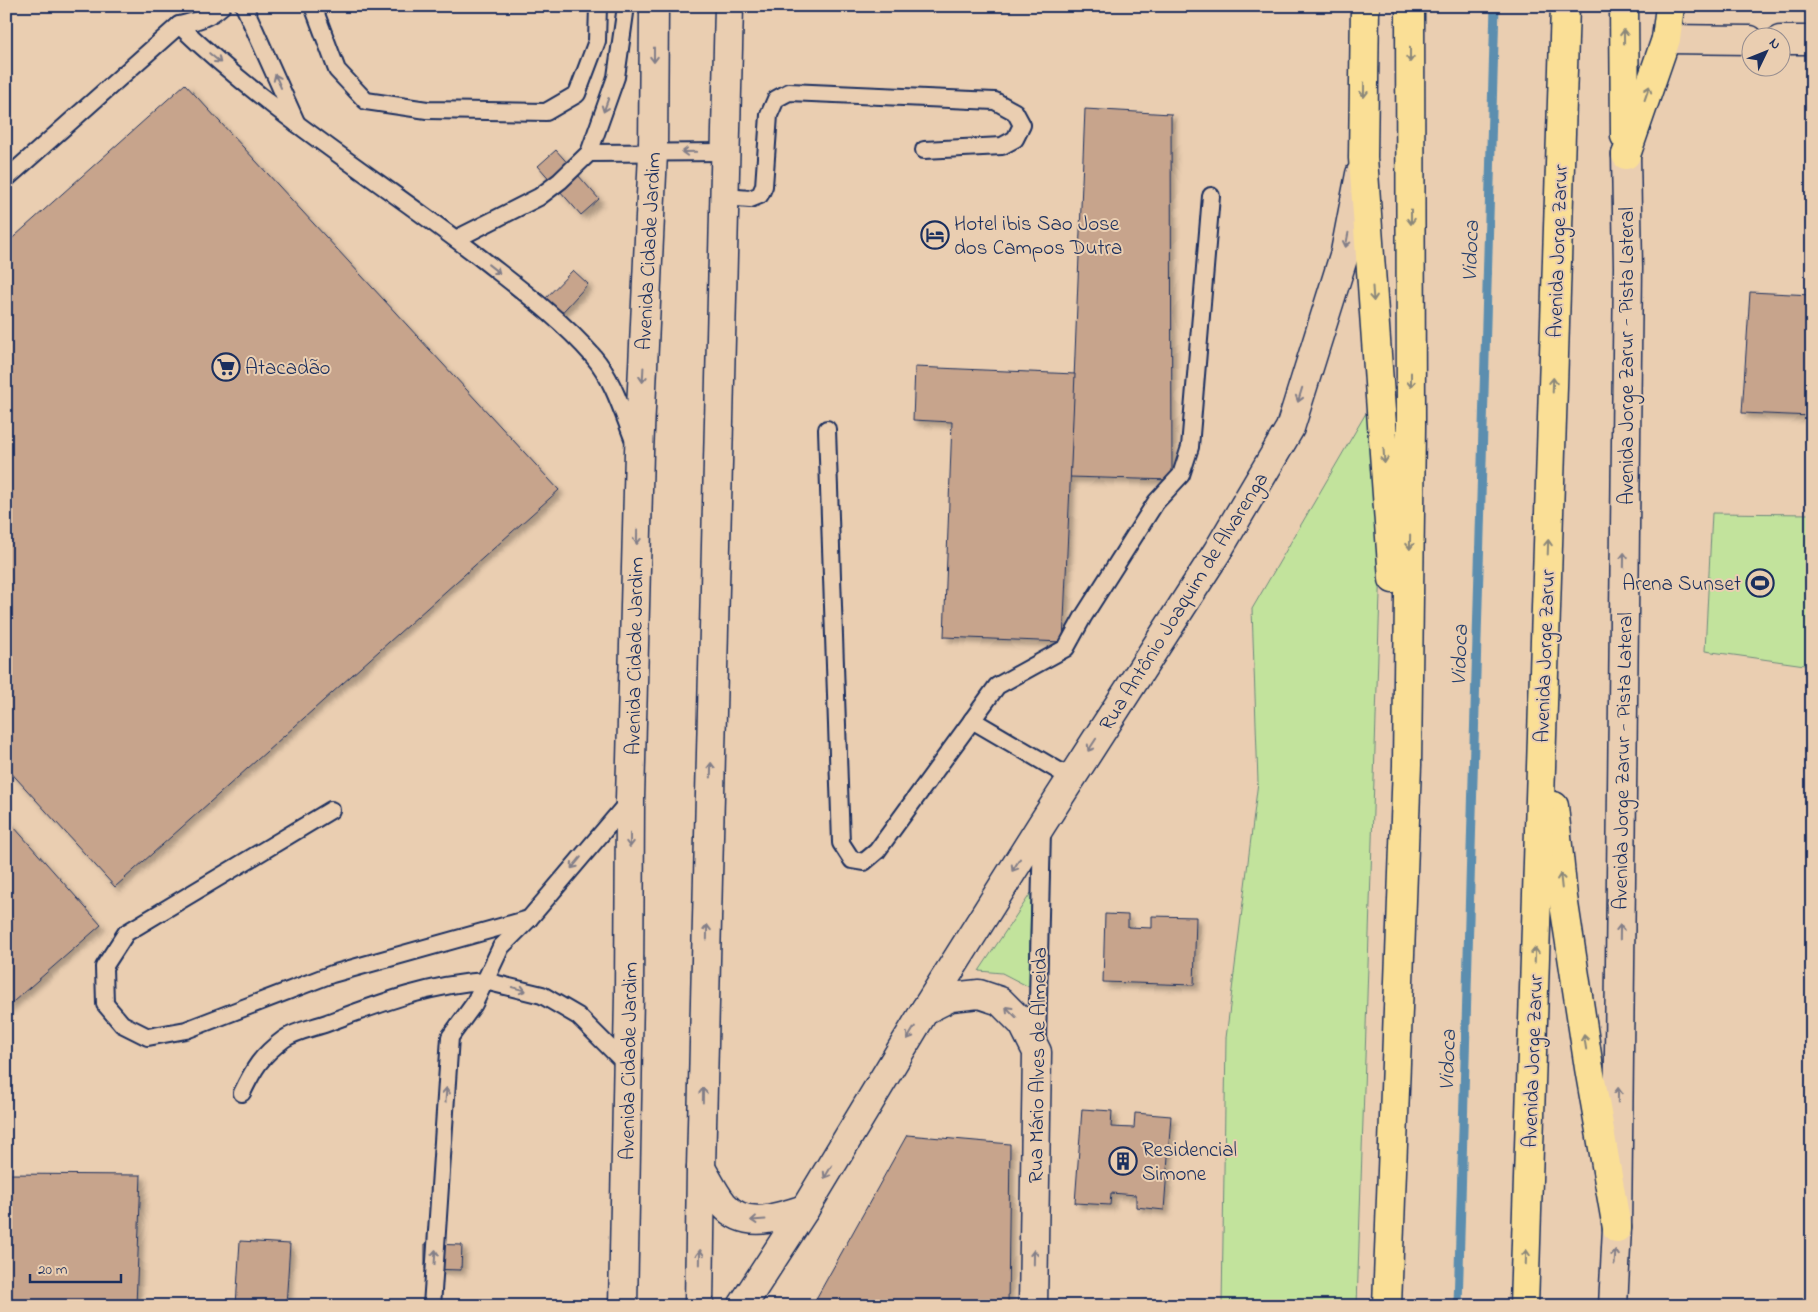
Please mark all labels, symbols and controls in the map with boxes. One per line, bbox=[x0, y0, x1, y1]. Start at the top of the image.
north arrow bbox=[1740, 28, 1790, 78]
one-way arrow bbox=[1619, 29, 1629, 45]
text: N bbox=[1764, 34, 1785, 55]
one-way arrow bbox=[649, 46, 659, 63]
one-way arrow bbox=[1405, 46, 1415, 63]
one-way arrow bbox=[209, 52, 222, 63]
one-way arrow bbox=[272, 74, 282, 89]
one-way arrow bbox=[1359, 82, 1369, 98]
one-way arrow bbox=[1643, 85, 1652, 101]
one-way arrow bbox=[601, 97, 610, 112]
one-way arrow bbox=[682, 148, 698, 157]
street label: Avenida Cidade Jardim bbox=[630, 151, 670, 351]
street label: Avenida Jorge Zarur bbox=[1541, 163, 1579, 338]
street label: Avenida Jorge Zarur - Pista Lateral bbox=[1613, 207, 1645, 505]
one-way arrow bbox=[1406, 209, 1416, 225]
place label: Hotel ibis Sao Jose dos Campos Dutra bbox=[954, 210, 1122, 264]
water label: Vidoca bbox=[1455, 219, 1489, 282]
hotel icon: Hotel ibis Sao Jose dos Campos Dutra bbox=[920, 220, 950, 250]
one-way arrow bbox=[1342, 232, 1351, 248]
one-way arrow bbox=[487, 264, 501, 274]
one-way arrow bbox=[1368, 285, 1377, 301]
supermarket icon: Atacadão bbox=[211, 352, 241, 382]
place label: Atacadão bbox=[245, 354, 330, 384]
one-way arrow bbox=[638, 366, 647, 382]
one-way arrow bbox=[1406, 372, 1416, 388]
one-way arrow bbox=[1548, 377, 1558, 394]
one-way arrow bbox=[1294, 387, 1304, 403]
one-way arrow bbox=[1380, 447, 1389, 463]
street label: Rua Antônio Joaquim de Alvarenga bbox=[1093, 467, 1279, 738]
one-way arrow bbox=[632, 528, 642, 545]
one-way arrow bbox=[1405, 534, 1415, 550]
one-way arrow bbox=[1543, 540, 1552, 556]
one-way arrow bbox=[1619, 552, 1629, 568]
street label: Avenida Cidade Jardim bbox=[619, 557, 653, 756]
street label: Avenida Jorge Zarur bbox=[1528, 568, 1566, 743]
sports icon: Arena Sunset bbox=[1745, 568, 1775, 598]
place label: Arena Sunset bbox=[1622, 570, 1741, 600]
street label: Avenida Jorge Zarur - Pista Lateral bbox=[1606, 612, 1644, 910]
water label: Vidoca bbox=[1444, 623, 1478, 686]
one-way arrow bbox=[1087, 738, 1098, 752]
one-way arrow bbox=[706, 762, 715, 778]
one-way arrow bbox=[625, 831, 635, 847]
one-way arrow bbox=[571, 856, 582, 869]
one-way arrow bbox=[1010, 858, 1020, 872]
one-way arrow bbox=[1557, 873, 1566, 889]
one-way arrow bbox=[702, 924, 711, 940]
one-way arrow bbox=[1615, 924, 1625, 940]
street label: Rua Mário Alves de Almeida bbox=[1022, 947, 1056, 1183]
one-way arrow bbox=[1530, 947, 1540, 963]
street label: Avenida Cidade Jardim bbox=[613, 962, 647, 1161]
street label: Avenida Jorge Zarur bbox=[1516, 973, 1554, 1148]
one-way arrow bbox=[510, 985, 526, 994]
one-way arrow bbox=[1005, 1005, 1017, 1018]
one-way arrow bbox=[906, 1025, 916, 1039]
water label: Vidoca bbox=[1432, 1028, 1466, 1091]
one-way arrow bbox=[1579, 1034, 1589, 1050]
one-way arrow bbox=[442, 1087, 451, 1103]
one-way arrow bbox=[698, 1087, 707, 1103]
one-way arrow bbox=[1613, 1087, 1623, 1103]
place label: Residencial Simone bbox=[1142, 1136, 1237, 1190]
building icon: Residencial Simone bbox=[1108, 1146, 1138, 1176]
one-way arrow bbox=[822, 1165, 832, 1179]
one-way arrow bbox=[751, 1215, 767, 1224]
one-way arrow bbox=[430, 1249, 440, 1265]
one-way arrow bbox=[695, 1249, 704, 1265]
one-way arrow bbox=[1029, 1249, 1039, 1266]
one-way arrow bbox=[1521, 1249, 1530, 1265]
one-way arrow bbox=[1611, 1249, 1620, 1265]
scale bar bbox=[30, 1252, 121, 1284]
text: 20 m bbox=[38, 1259, 68, 1281]

